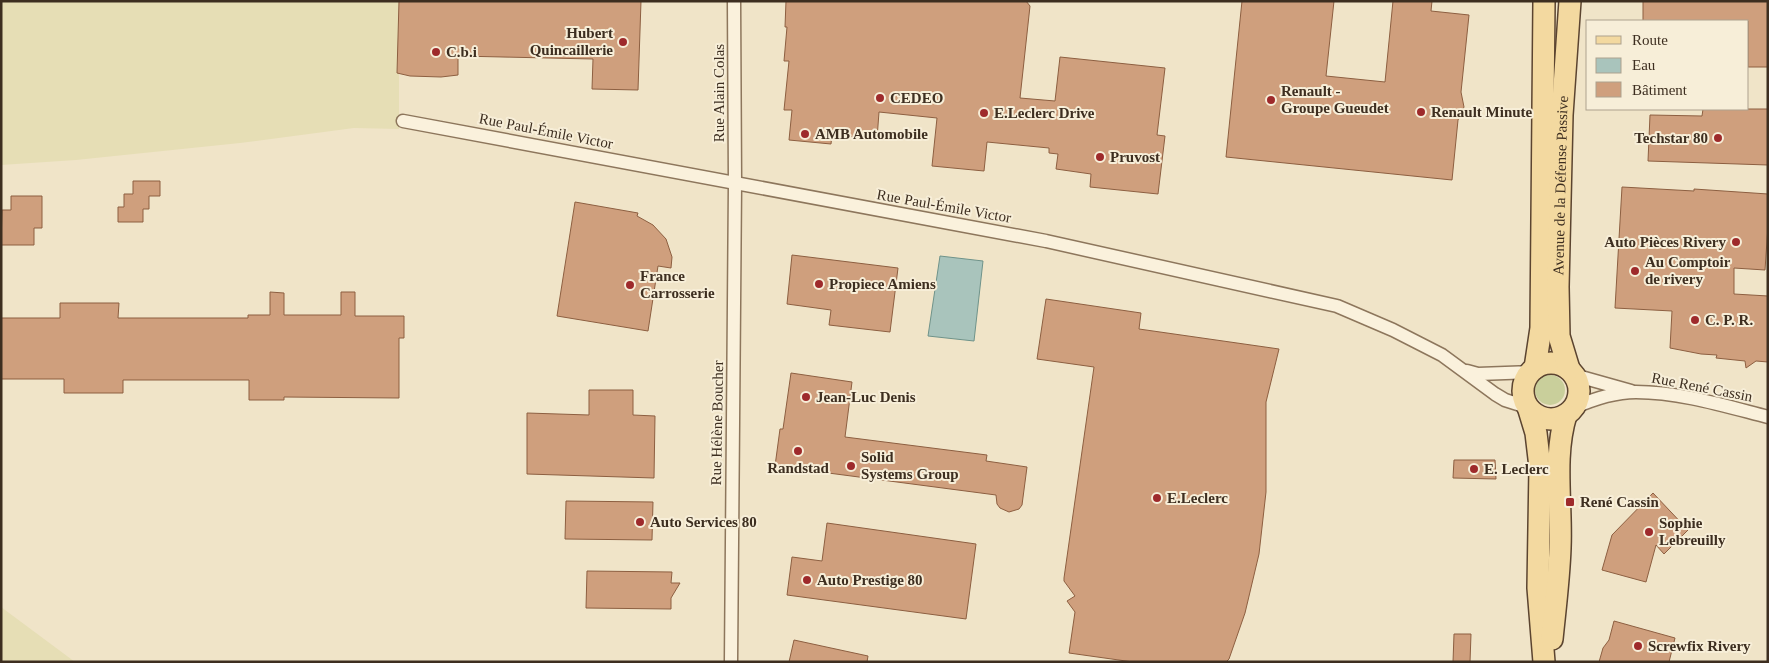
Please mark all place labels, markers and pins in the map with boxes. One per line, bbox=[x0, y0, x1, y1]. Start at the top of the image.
place label: Hubert Quincaillerie bbox=[530, 25, 613, 58]
marker: Hubert Quincaillerie bbox=[617, 36, 629, 48]
place label: C.b.i bbox=[446, 44, 477, 60]
marker: C.b.i bbox=[430, 46, 442, 58]
place label: Renault - Groupe Gueudet bbox=[1281, 83, 1389, 116]
place label: CEDEO bbox=[890, 90, 943, 106]
marker: CEDEO bbox=[874, 92, 886, 104]
marker: Renault - Groupe Gueudet bbox=[1265, 94, 1277, 106]
place label: Renault Minute bbox=[1431, 104, 1533, 120]
place label: E.Leclerc Drive bbox=[994, 105, 1095, 121]
marker: Renault Minute bbox=[1415, 106, 1427, 118]
marker: E.Leclerc Drive bbox=[978, 107, 990, 119]
place label: AMB Automobile bbox=[815, 126, 928, 142]
marker: AMB Automobile bbox=[799, 128, 811, 140]
place label: Techstar 80 bbox=[1634, 130, 1708, 146]
marker: Techstar 80 bbox=[1712, 132, 1724, 144]
place label: Pruvost bbox=[1110, 149, 1160, 165]
marker: Pruvost bbox=[1094, 151, 1106, 163]
place label: Auto Pièces Rivery bbox=[1604, 234, 1726, 250]
marker: Auto Pièces Rivery bbox=[1730, 236, 1742, 248]
place label: Au Comptoir de rivery bbox=[1645, 254, 1731, 287]
marker: Au Comptoir de rivery bbox=[1629, 265, 1641, 277]
place label: France Carrosserie bbox=[640, 268, 715, 301]
place label: Propiece Amiens bbox=[829, 276, 936, 292]
marker: Propiece Amiens bbox=[813, 278, 825, 290]
marker: France Carrosserie bbox=[624, 279, 636, 291]
place label: C. P. R. bbox=[1705, 312, 1753, 328]
marker: C. P. R. bbox=[1689, 314, 1701, 326]
place label: Jean-Luc Denis bbox=[816, 389, 916, 405]
marker: Jean-Luc Denis bbox=[800, 391, 812, 403]
marker: Randstad bbox=[792, 445, 804, 457]
place label: Solid Systems Group bbox=[861, 449, 959, 482]
place label: Randstad bbox=[767, 460, 829, 476]
marker: Solid Systems Group bbox=[845, 460, 857, 472]
place label: E. Leclerc bbox=[1484, 461, 1549, 477]
marker: E. Leclerc bbox=[1468, 463, 1480, 475]
place label: E.Leclerc bbox=[1167, 490, 1228, 506]
marker: E.Leclerc bbox=[1151, 492, 1163, 504]
place label: René Cassin bbox=[1580, 494, 1659, 510]
marker: René Cassin bbox=[1564, 496, 1576, 508]
place label: Auto Services 80 bbox=[650, 514, 757, 530]
place label: Sophie Lebreuilly bbox=[1659, 515, 1726, 548]
marker: Auto Services 80 bbox=[634, 516, 646, 528]
marker: Sophie Lebreuilly bbox=[1643, 526, 1655, 538]
place label: Auto Prestige 80 bbox=[817, 572, 923, 588]
marker: Auto Prestige 80 bbox=[801, 574, 813, 586]
place label: Screwfix Rivery bbox=[1648, 638, 1751, 654]
marker: Screwfix Rivery bbox=[1632, 640, 1644, 652]

